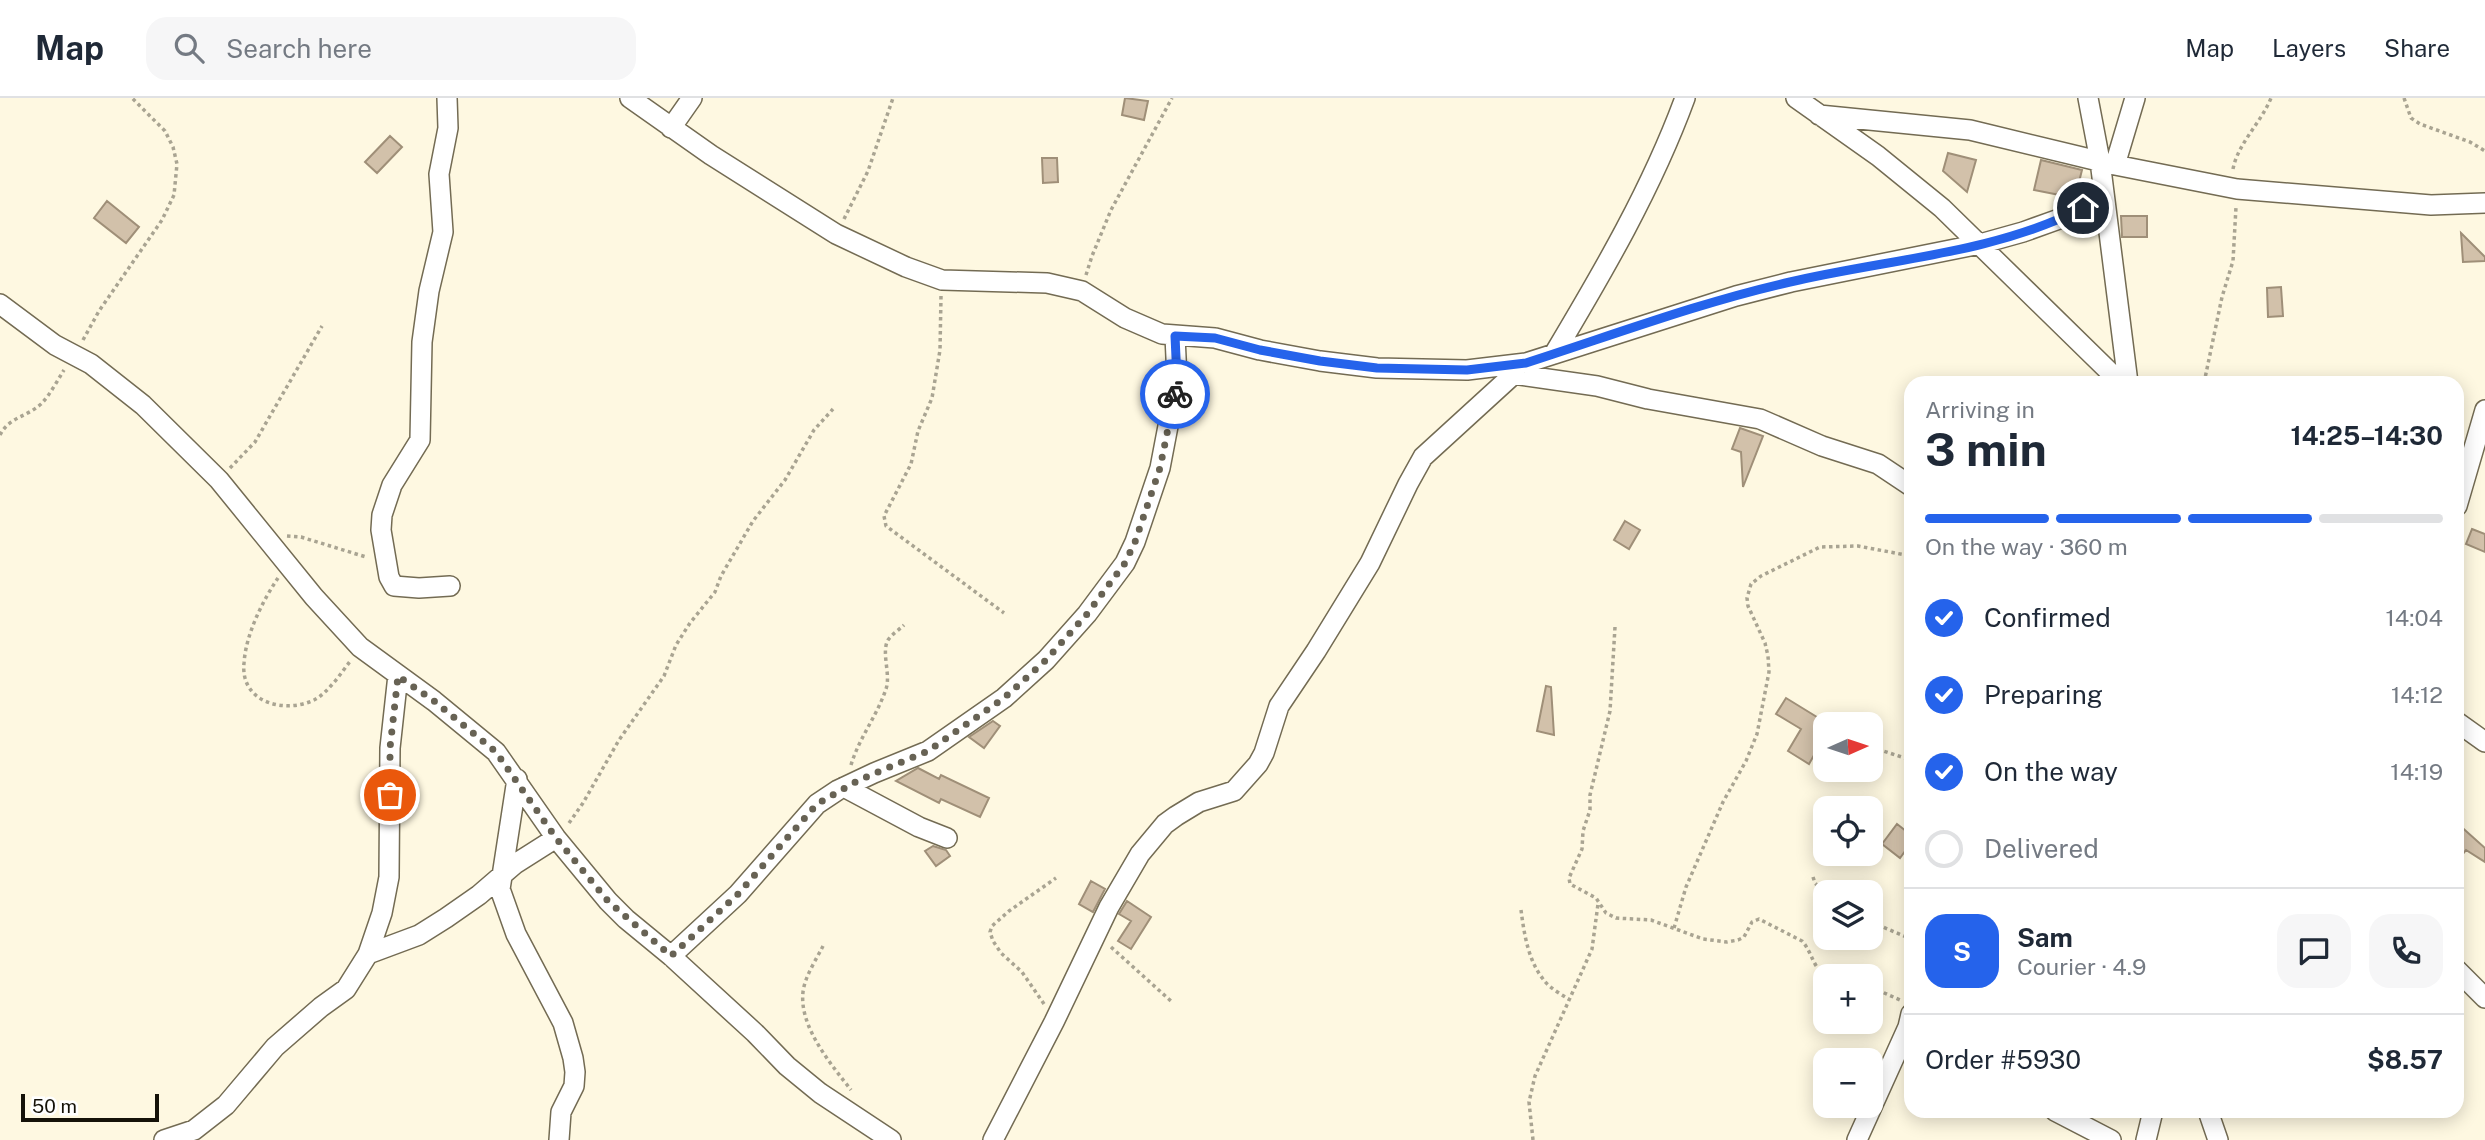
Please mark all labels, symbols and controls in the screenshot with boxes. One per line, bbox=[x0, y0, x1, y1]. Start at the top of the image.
search box bbox=[146, 17, 636, 80]
text: Map bbox=[35, 29, 104, 67]
icon: search bbox=[170, 29, 208, 67]
text: Search here bbox=[226, 33, 372, 64]
text: Map bbox=[2185, 34, 2234, 62]
text: Layers bbox=[2272, 34, 2346, 62]
text: Share bbox=[2384, 34, 2450, 62]
pin bbox=[2053, 178, 2113, 238]
icon: home bbox=[2064, 189, 2102, 227]
courier bbox=[1140, 359, 1210, 429]
icon: bike bbox=[1156, 375, 1194, 413]
text: Arriving in bbox=[1925, 396, 2035, 423]
text: 14:25–14:30 bbox=[2290, 420, 2443, 451]
text: 3 min bbox=[1925, 422, 2047, 476]
text: On the way · 360 m bbox=[1925, 533, 2128, 560]
icon: check bbox=[1925, 599, 1963, 637]
text: Confirmed bbox=[1984, 602, 2111, 633]
text: 14:04 bbox=[2386, 604, 2443, 631]
icon: check bbox=[1925, 676, 1963, 714]
text: Preparing bbox=[1984, 679, 2103, 710]
text: 14:12 bbox=[2391, 681, 2443, 708]
north arrow bbox=[1813, 712, 1883, 782]
map controls bbox=[1813, 712, 1883, 1118]
icon: check bbox=[1925, 753, 1963, 791]
text: On the way bbox=[1984, 756, 2118, 787]
text: 14:19 bbox=[2390, 758, 2443, 785]
pin bbox=[360, 765, 420, 825]
icon: bag bbox=[371, 776, 409, 814]
button: locate bbox=[1813, 796, 1883, 866]
text: Delivered bbox=[1984, 833, 2099, 864]
button: layers bbox=[1813, 880, 1883, 950]
button: chat bbox=[2277, 914, 2351, 988]
button: phone bbox=[2369, 914, 2443, 988]
text: Sam bbox=[2017, 922, 2073, 953]
text: S bbox=[1953, 936, 1971, 967]
text: Courier · 4.9 bbox=[2017, 953, 2146, 980]
button: + bbox=[1813, 964, 1883, 1034]
text: Order #5930 bbox=[1925, 1044, 2081, 1075]
text: $8.57 bbox=[2367, 1044, 2443, 1075]
button: − bbox=[1813, 1048, 1883, 1118]
scale bar bbox=[21, 1091, 159, 1123]
text: 50 m bbox=[32, 1095, 77, 1117]

